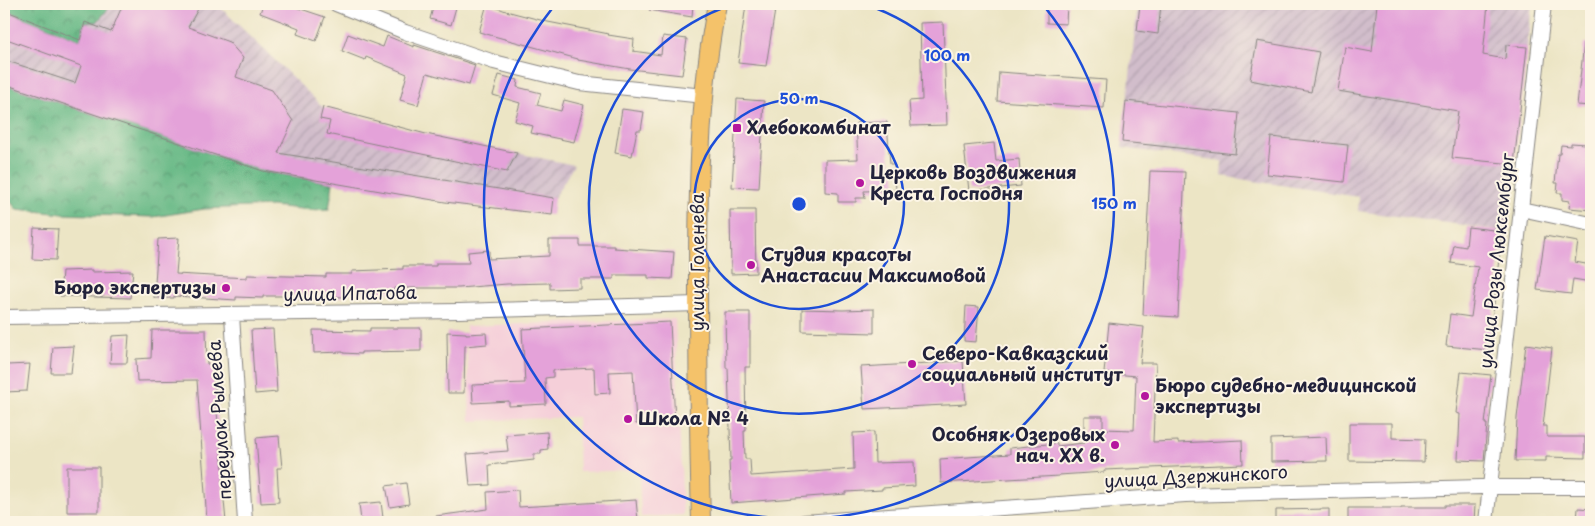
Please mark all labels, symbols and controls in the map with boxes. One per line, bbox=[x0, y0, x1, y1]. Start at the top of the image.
text: 100 m bbox=[924, 43, 970, 66]
text: 50 m bbox=[780, 86, 818, 109]
place label: Хлебокомбинат bbox=[747, 113, 891, 140]
marker: Хлебокомбинат bbox=[731, 122, 743, 134]
street label: улица Розы Люксембург bbox=[1471, 151, 1520, 370]
place label: Церковь Воздвижения Креста Господня bbox=[870, 158, 1077, 206]
marker: Церковь Воздвижения Креста Господня bbox=[854, 177, 866, 189]
text: 150 m bbox=[1091, 191, 1137, 214]
street label: улица Голенева bbox=[683, 192, 710, 331]
centre of rings bbox=[790, 195, 808, 213]
place label: Студия красоты Анастасии Максимовой bbox=[761, 240, 986, 288]
marker: Студия красоты Анастасии Максимовой bbox=[745, 259, 757, 271]
place label: Бюро экспертизы bbox=[54, 273, 216, 300]
street label: улица Ипатова bbox=[283, 278, 418, 307]
marker: Бюро экспертизы bbox=[220, 282, 232, 294]
street label: переулок Рылеева bbox=[199, 338, 238, 501]
place label: Северо-Кавказский социальный институт bbox=[922, 339, 1124, 387]
marker: Северо-Кавказский социальный институт bbox=[906, 358, 918, 370]
place label: Бюро судебно-медицинской экспертизы bbox=[1155, 371, 1417, 419]
marker: Бюро судебно-медицинской экспертизы bbox=[1139, 390, 1151, 402]
place label: Школа № 4 bbox=[638, 404, 749, 431]
marker: Школа № 4 bbox=[622, 413, 634, 425]
place label: Особняк Озеровых нач. ХХ в. bbox=[932, 420, 1105, 468]
marker: Особняк Озеровых нач. ХХ в. bbox=[1109, 439, 1121, 451]
street label: улица Дзержинского bbox=[1103, 457, 1289, 494]

